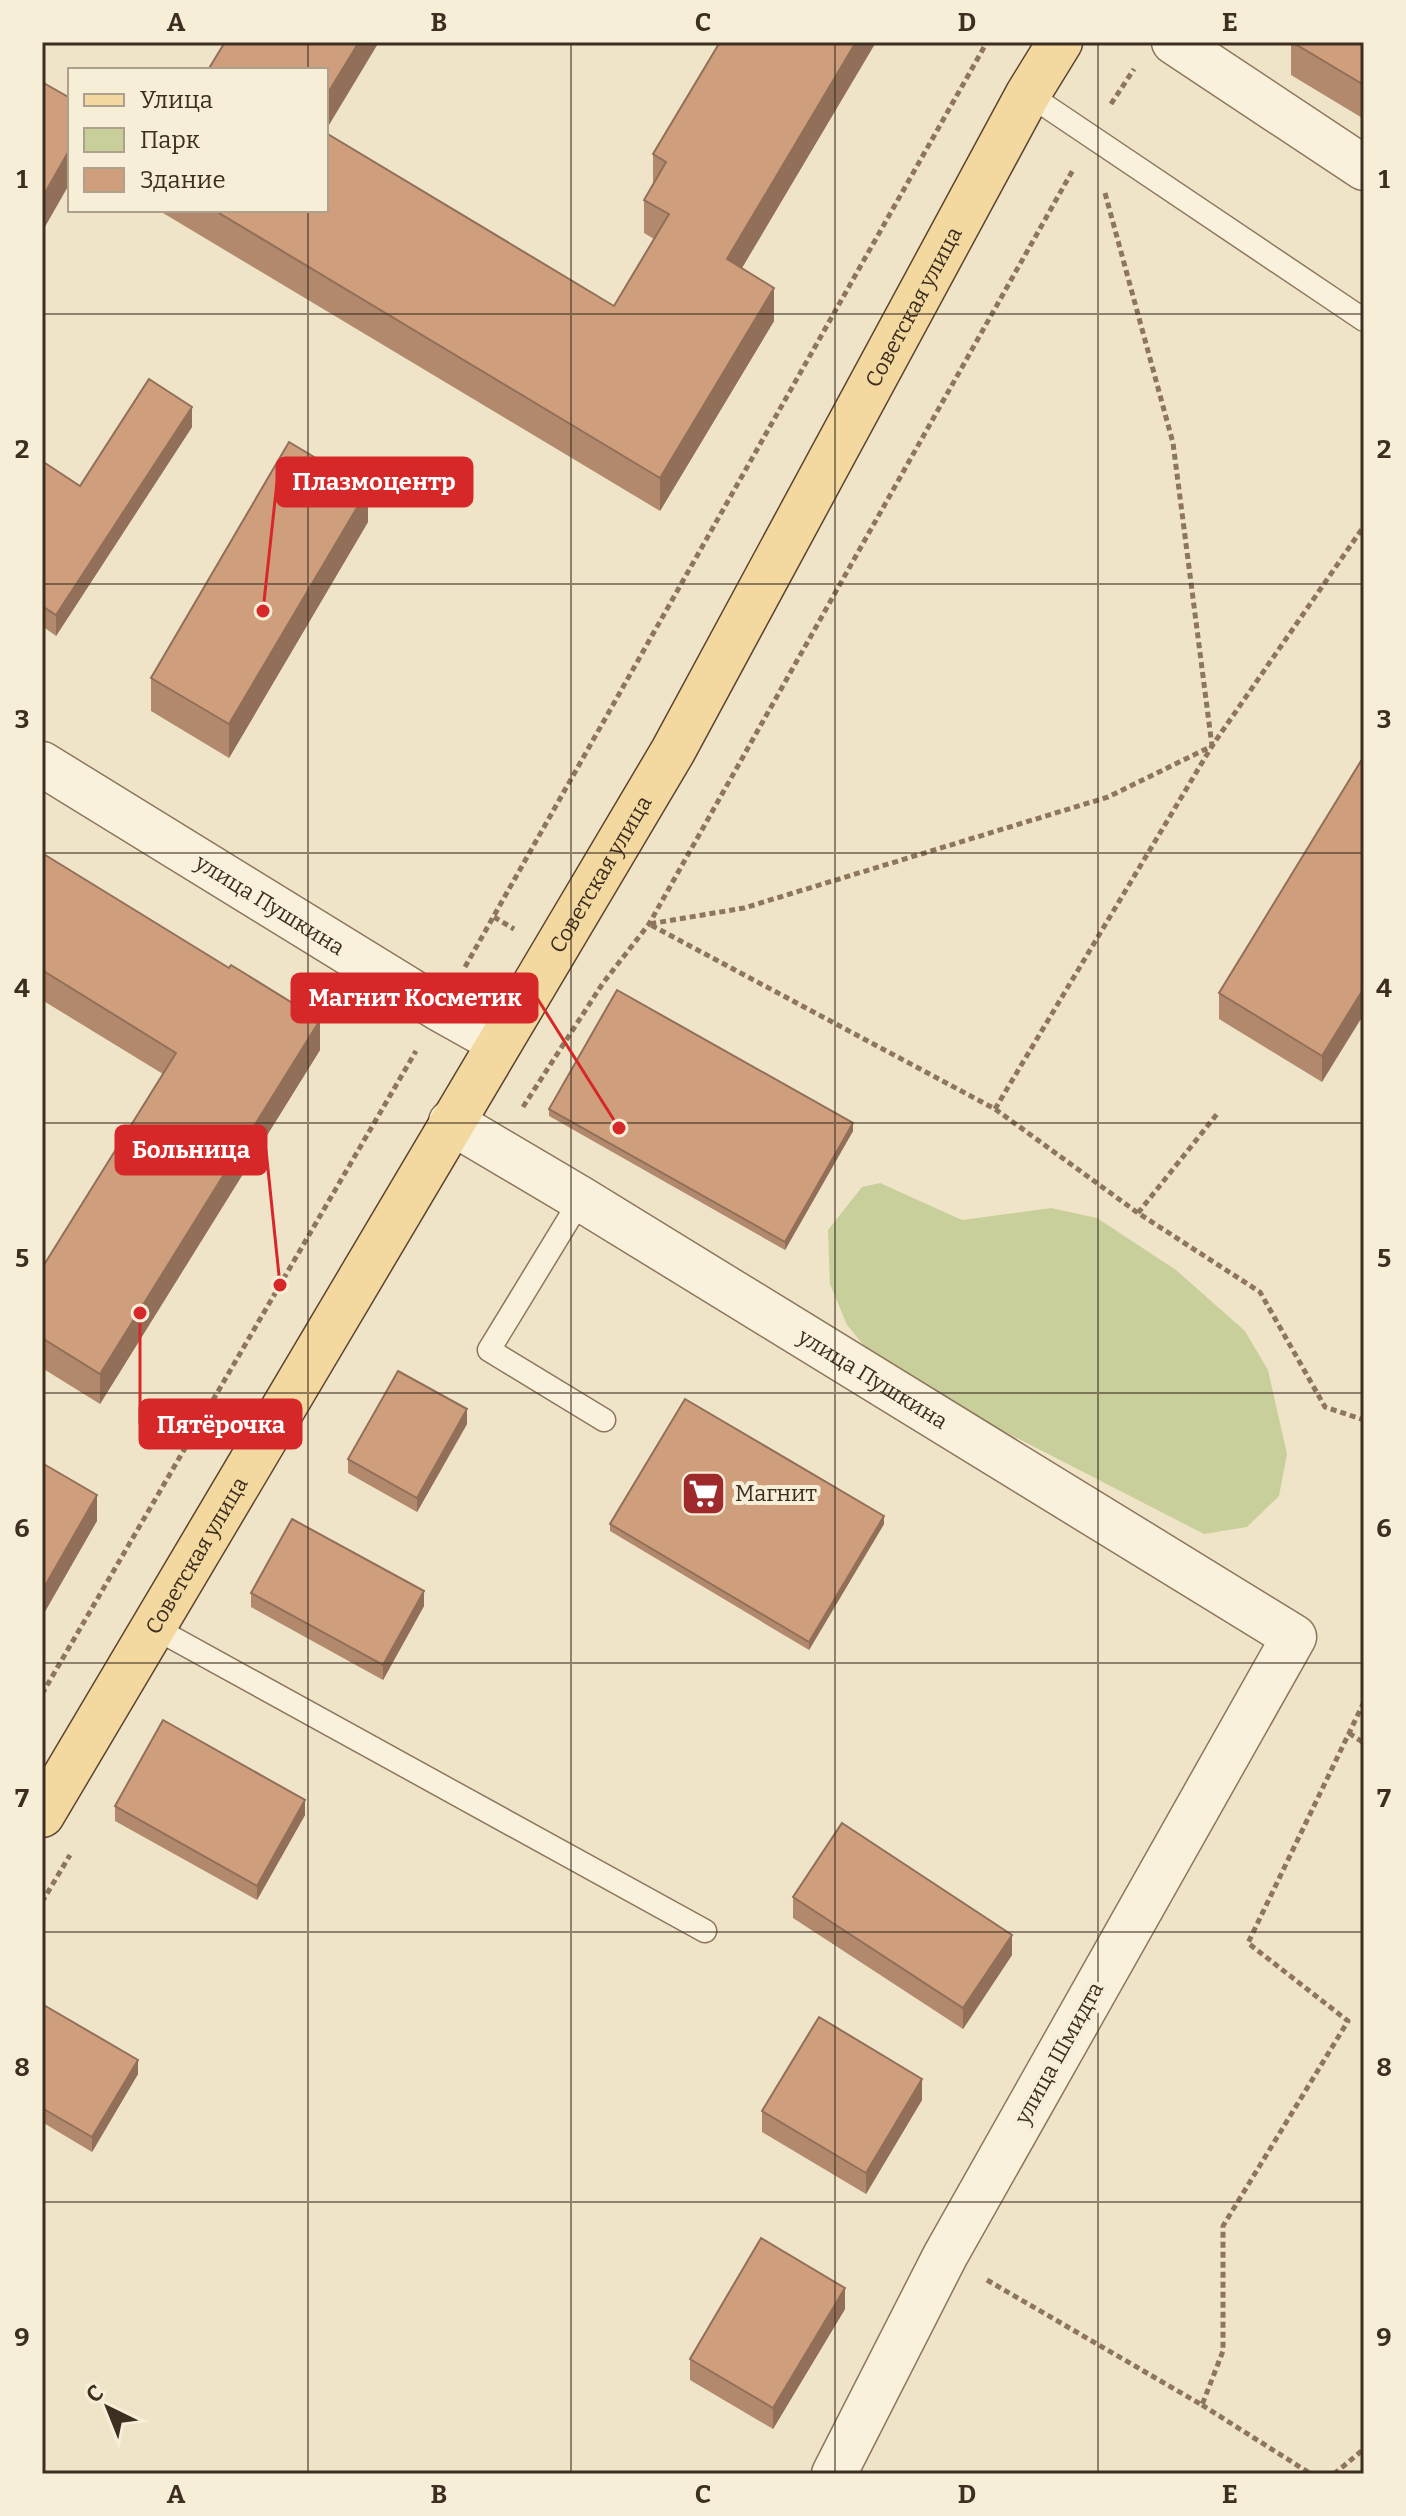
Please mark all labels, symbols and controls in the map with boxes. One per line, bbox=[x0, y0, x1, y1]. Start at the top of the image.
text: A bbox=[167, 7, 186, 38]
text: B bbox=[431, 7, 447, 38]
text: C bbox=[695, 7, 711, 38]
text: D bbox=[958, 7, 976, 38]
text: E bbox=[1222, 7, 1238, 38]
legend bbox=[68, 68, 328, 212]
text: Улица bbox=[140, 86, 213, 114]
text: Парк bbox=[140, 126, 200, 154]
text: 1 bbox=[16, 164, 28, 195]
text: 1 bbox=[1378, 164, 1390, 195]
text: Здание bbox=[140, 166, 226, 194]
street label: Советская улица bbox=[859, 222, 967, 392]
text: 2 bbox=[15, 434, 29, 465]
text: 2 bbox=[1377, 434, 1391, 465]
callout: Плазмоцентр bbox=[277, 458, 472, 506]
text: Плазмоцентр bbox=[292, 468, 456, 496]
text: 3 bbox=[15, 704, 29, 735]
text: 3 bbox=[1377, 704, 1391, 735]
street label: Советская улица bbox=[543, 790, 657, 958]
street label: улица Пушкина bbox=[190, 848, 350, 961]
text: 4 bbox=[14, 973, 30, 1004]
text: 4 bbox=[1376, 973, 1392, 1004]
callout: Магнит Косметик bbox=[292, 974, 537, 1022]
text: Магнит Косметик bbox=[308, 984, 522, 1012]
callout: Больница bbox=[116, 1126, 266, 1174]
text: Больница bbox=[132, 1136, 251, 1164]
text: 5 bbox=[15, 1243, 29, 1274]
text: 5 bbox=[1377, 1243, 1391, 1274]
street label: улица Пушкина bbox=[793, 1322, 953, 1435]
callout: Пятёрочка bbox=[140, 1400, 301, 1448]
text: Пятёрочка bbox=[157, 1411, 286, 1439]
supermarket icon: Магнит bbox=[680, 1469, 728, 1517]
street label: Советская улица bbox=[139, 1472, 253, 1639]
place label: Магнит bbox=[735, 1480, 817, 1507]
text: 6 bbox=[14, 1513, 30, 1544]
text: 6 bbox=[1376, 1513, 1392, 1544]
text: 7 bbox=[15, 1783, 29, 1814]
text: 7 bbox=[1377, 1783, 1391, 1814]
street label: улица Шмидта bbox=[1008, 1977, 1109, 2130]
text: 8 bbox=[14, 2052, 30, 2083]
text: 8 bbox=[1376, 2052, 1392, 2083]
text: 9 bbox=[14, 2322, 30, 2353]
text: 9 bbox=[1376, 2322, 1392, 2353]
north arrow bbox=[68, 2368, 148, 2448]
text: С bbox=[80, 2379, 109, 2408]
text: A bbox=[167, 2479, 186, 2510]
text: B bbox=[431, 2479, 447, 2510]
text: C bbox=[695, 2479, 711, 2510]
text: D bbox=[958, 2479, 976, 2510]
text: E bbox=[1222, 2479, 1238, 2510]

